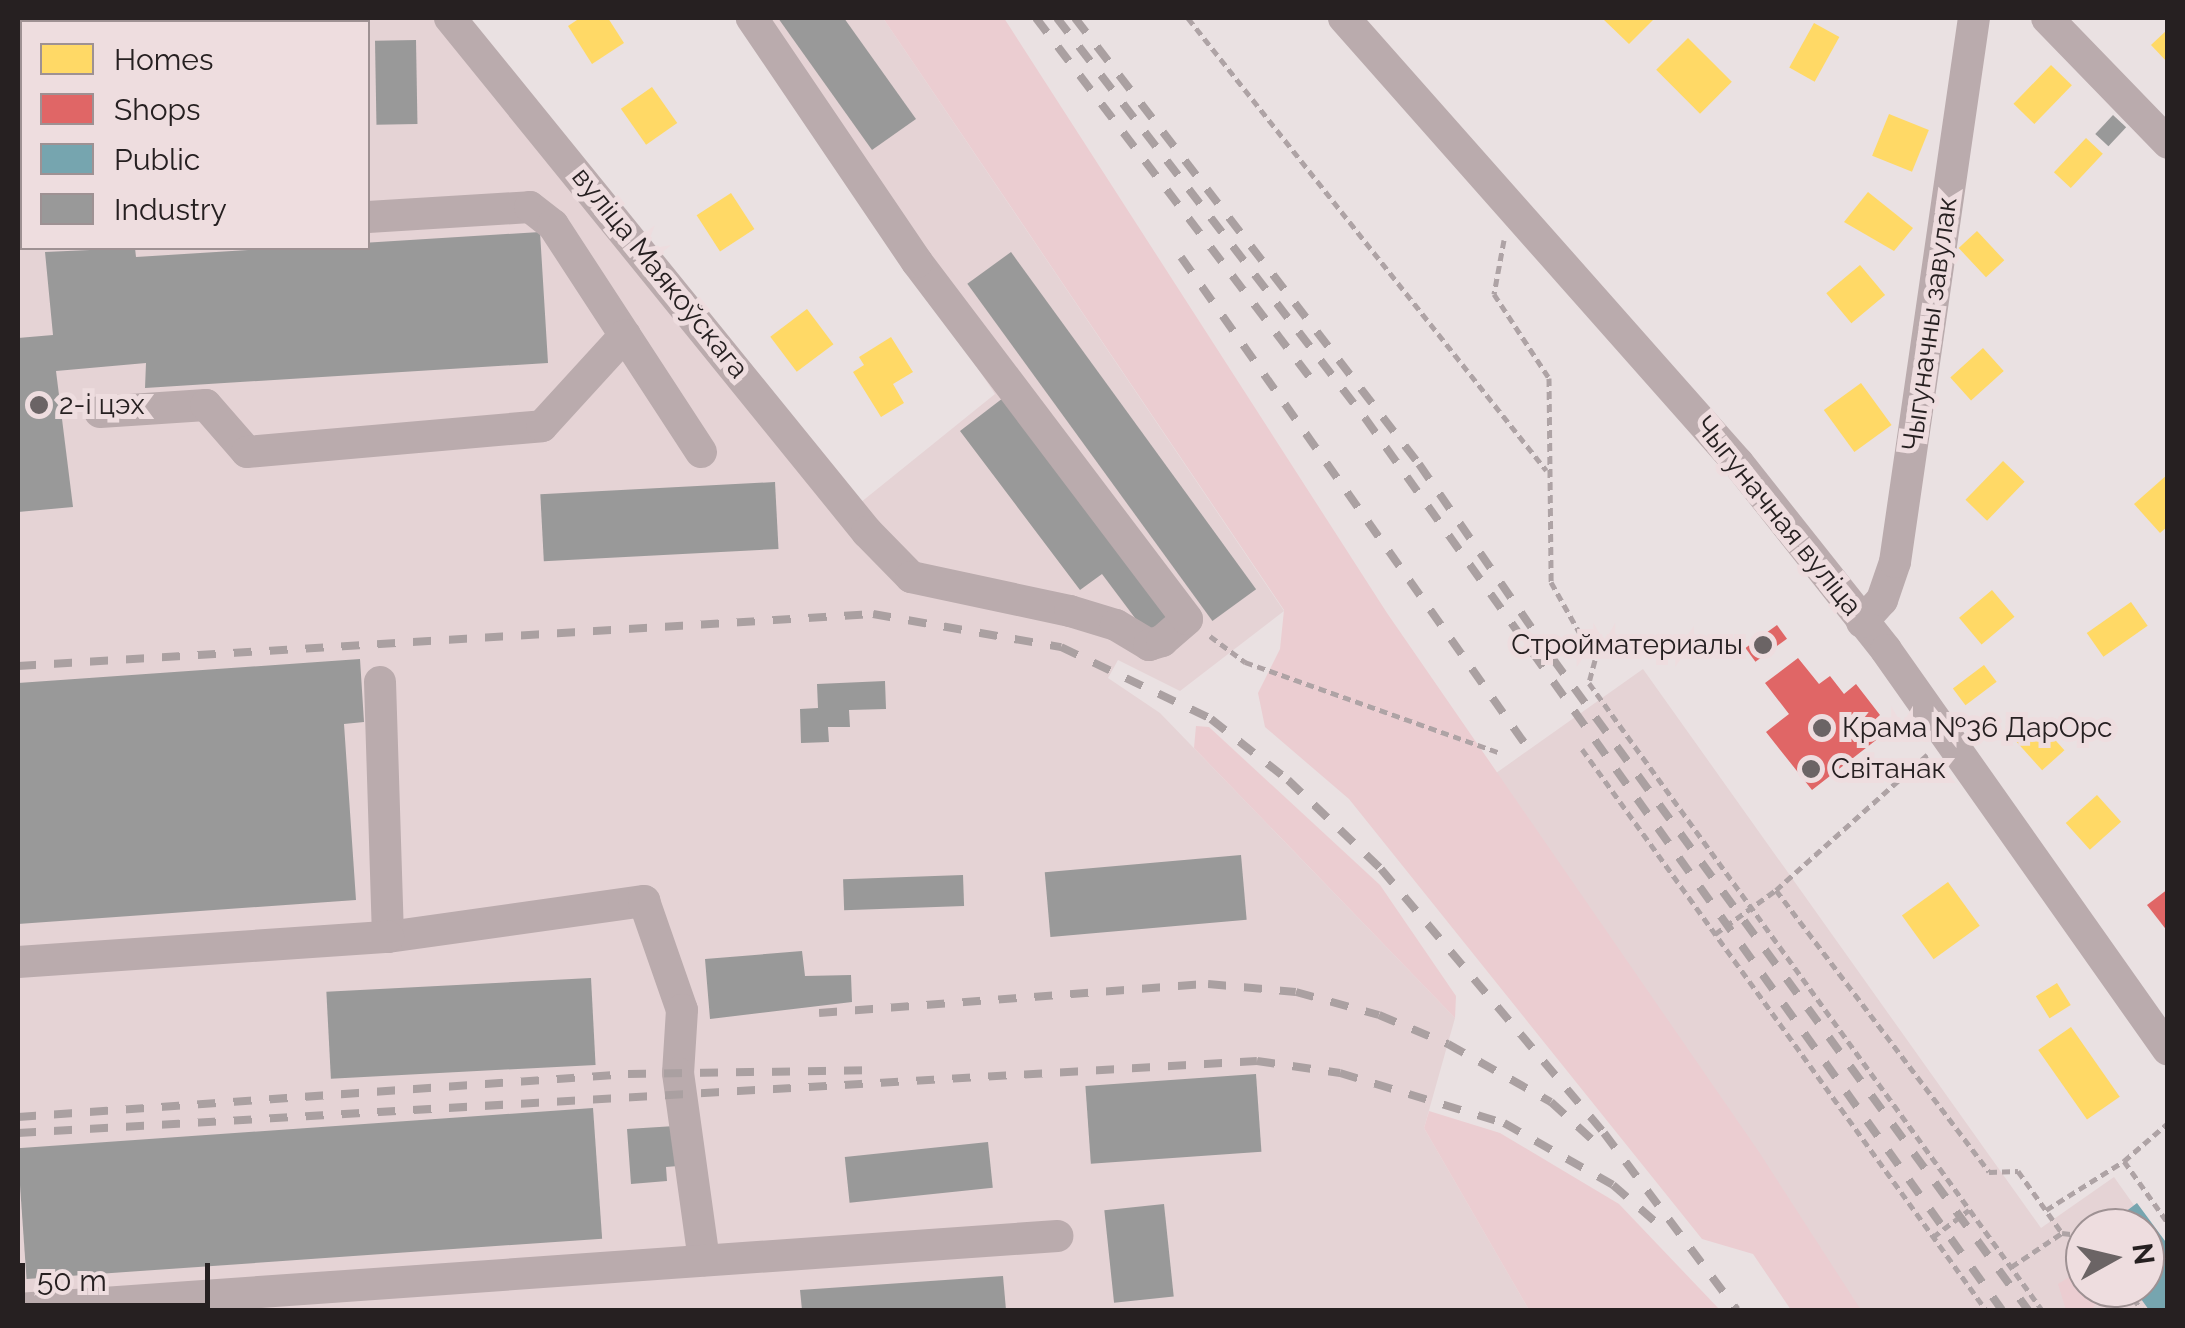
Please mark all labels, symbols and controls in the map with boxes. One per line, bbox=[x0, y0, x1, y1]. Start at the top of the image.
legend bbox=[20, 20, 370, 250]
text: Homes bbox=[114, 42, 213, 77]
text: Shops bbox=[114, 92, 201, 127]
text: Public bbox=[114, 142, 200, 177]
street label: вуліца Маякоўскага bbox=[565, 161, 755, 385]
text: Industry bbox=[114, 192, 227, 227]
street label: Чыгуначны завулак bbox=[1896, 195, 1964, 453]
place label: 2-і цэх bbox=[59, 388, 145, 422]
marker: 2-і цэх bbox=[28, 394, 50, 416]
street label: Чыгуначная вуліца bbox=[1687, 410, 1869, 622]
place label: Стройматериалы bbox=[1511, 628, 1743, 662]
marker: Стройматериалы bbox=[1752, 634, 1774, 656]
place label: Крама №36 ДарОрс bbox=[1842, 711, 2112, 745]
marker: Крама №36 ДарОрс bbox=[1811, 717, 1833, 739]
place label: Світанак bbox=[1831, 752, 1946, 786]
marker: Світанак bbox=[1800, 758, 1822, 780]
north arrow bbox=[2065, 1208, 2165, 1308]
text: N bbox=[2125, 1241, 2161, 1267]
scale bar bbox=[25, 1243, 215, 1305]
text: 50 m bbox=[37, 1263, 107, 1298]

